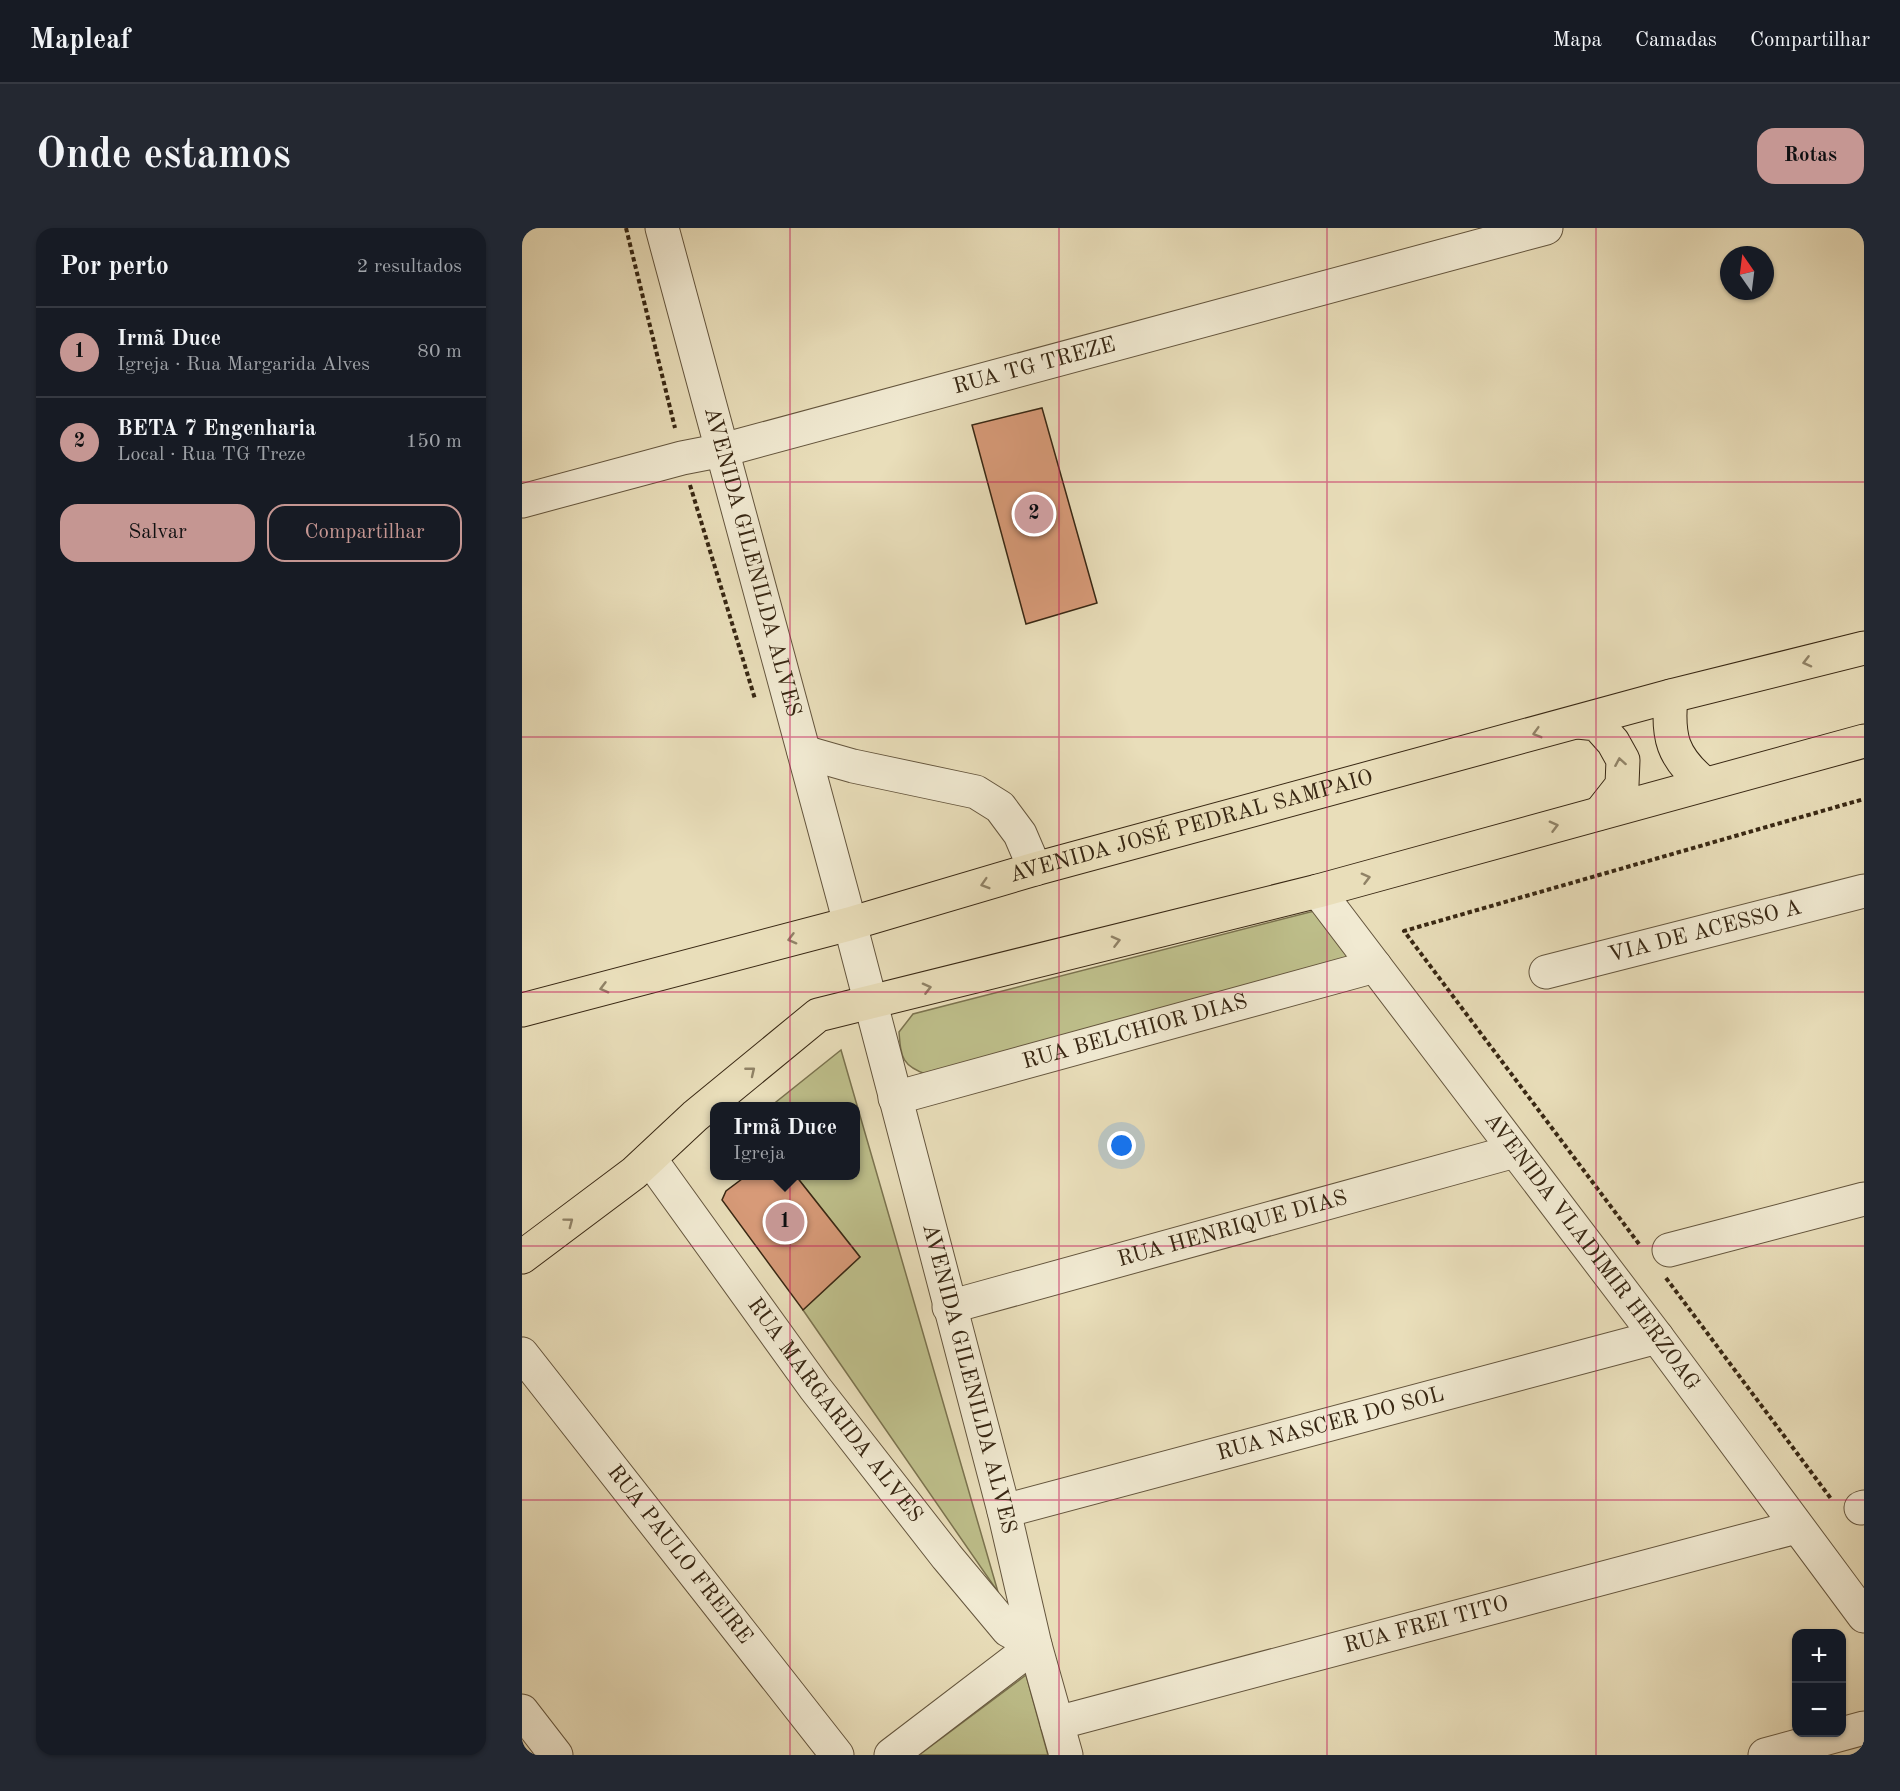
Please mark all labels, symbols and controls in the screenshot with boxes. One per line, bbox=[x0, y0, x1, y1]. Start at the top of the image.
text: Mapleaf bbox=[30, 27, 130, 55]
text: Mapa bbox=[1553, 30, 1602, 51]
text: Camadas bbox=[1635, 30, 1717, 51]
text: Compartilhar bbox=[1750, 30, 1870, 51]
button: Rotas bbox=[1757, 128, 1864, 184]
text: Onde estamos bbox=[36, 135, 291, 177]
north arrow bbox=[1720, 246, 1774, 300]
text: Por perto bbox=[60, 254, 169, 280]
text: 2 resultados bbox=[357, 257, 462, 277]
text: Irmã Duce bbox=[117, 328, 221, 350]
street label: RUA TG TREZE bbox=[951, 334, 1118, 398]
text: 1 bbox=[74, 342, 85, 362]
text: 80 m bbox=[417, 342, 462, 362]
text: Igreja · Rua Margarida Alves bbox=[117, 355, 370, 375]
street label: AVENIDA GILENILDA ALVES bbox=[700, 405, 805, 719]
text: BETA 7 Engenharia bbox=[117, 418, 316, 440]
text: 2 bbox=[74, 432, 85, 452]
text: 150 m bbox=[406, 432, 462, 452]
text: Local · Rua TG Treze bbox=[117, 445, 306, 465]
pin: 2 bbox=[1014, 492, 1054, 536]
button: Salvar bbox=[60, 504, 255, 562]
button: Compartilhar bbox=[267, 504, 462, 562]
one-way arrow bbox=[1802, 655, 1812, 668]
one-way arrow bbox=[1532, 726, 1543, 738]
one-way arrow bbox=[1615, 757, 1627, 767]
street label: AVENIDA JOSÉ PEDRAL SAMPAIO bbox=[1007, 767, 1375, 887]
one-way arrow bbox=[1548, 821, 1559, 833]
one-way arrow bbox=[1361, 872, 1371, 885]
one-way arrow bbox=[980, 877, 991, 889]
street label: VIA DE ACESSO A bbox=[1606, 896, 1804, 967]
one-way arrow bbox=[788, 931, 798, 944]
one-way arrow bbox=[1111, 935, 1121, 948]
one-way arrow bbox=[599, 981, 609, 994]
one-way arrow bbox=[921, 982, 931, 995]
street label: RUA BELCHIOR DIAS bbox=[1020, 991, 1250, 1073]
one-way arrow bbox=[744, 1067, 755, 1078]
popup bbox=[710, 1102, 860, 1180]
street label: AVENIDA VLADIMIR HERZOAG bbox=[1480, 1109, 1704, 1395]
text: Irmã Duce bbox=[733, 1117, 837, 1139]
your location bbox=[1107, 1131, 1136, 1160]
text: Igreja bbox=[733, 1144, 785, 1164]
street label: RUA HENRIQUE DIAS bbox=[1115, 1187, 1350, 1271]
pin: 1 bbox=[766, 1200, 804, 1244]
one-way arrow bbox=[562, 1218, 573, 1229]
street label: AVENIDA GILENILDA ALVES bbox=[918, 1221, 1020, 1536]
street label: RUA MARGARIDA ALVES bbox=[743, 1294, 927, 1527]
street label: RUA NASCER DO SOL bbox=[1215, 1383, 1447, 1465]
street label: RUA PAULO FREIRE bbox=[603, 1461, 756, 1648]
street label: RUA FREI TITO bbox=[1342, 1593, 1511, 1657]
map controls bbox=[1792, 1629, 1846, 1737]
button: + bbox=[1792, 1629, 1846, 1683]
button: − bbox=[1792, 1683, 1846, 1737]

